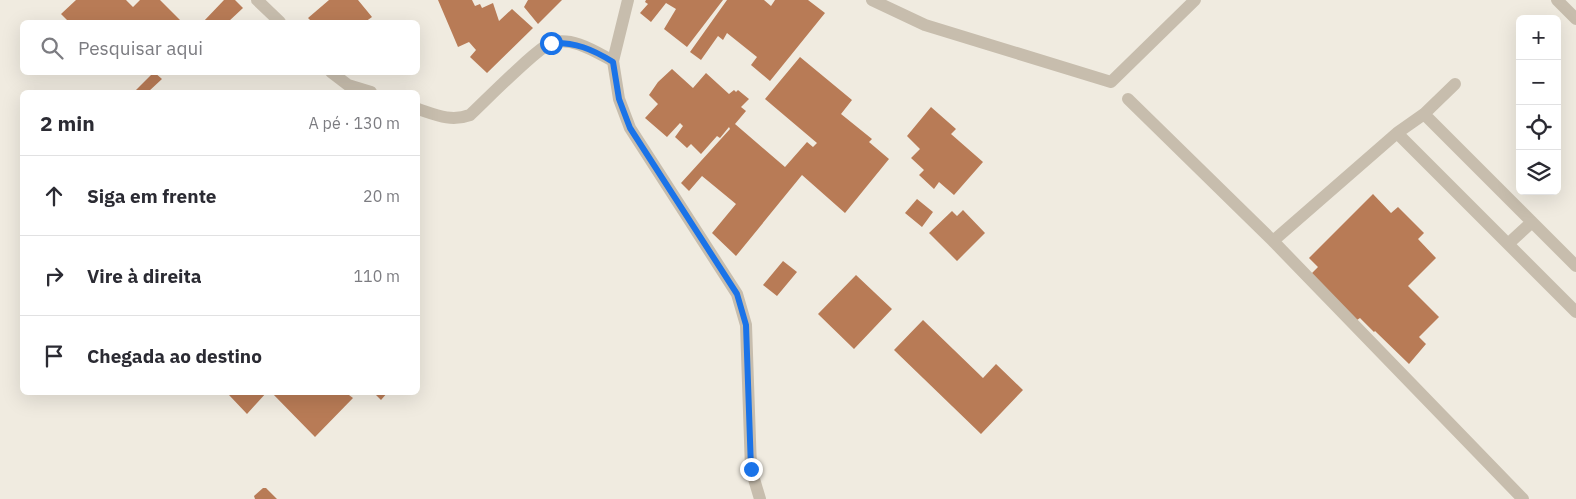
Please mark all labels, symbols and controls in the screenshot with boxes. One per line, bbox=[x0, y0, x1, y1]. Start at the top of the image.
map controls bbox=[1516, 15, 1561, 195]
button: + bbox=[1516, 15, 1561, 60]
search box bbox=[20, 20, 420, 75]
route start bbox=[540, 32, 563, 55]
icon: search bbox=[38, 34, 66, 62]
text: Pesquisar aqui bbox=[78, 36, 203, 60]
button: − bbox=[1516, 60, 1561, 105]
button: locate bbox=[1516, 105, 1561, 150]
text: 2 min bbox=[40, 109, 95, 137]
text: A pé · 130 m bbox=[309, 113, 400, 133]
button: layers bbox=[1516, 150, 1561, 195]
icon: ahead bbox=[40, 182, 68, 210]
text: Siga em frente bbox=[87, 184, 217, 208]
text: 20 m bbox=[363, 186, 400, 206]
icon: right bbox=[40, 262, 68, 290]
text: Vire à direita bbox=[87, 264, 202, 288]
text: 110 m bbox=[353, 266, 400, 286]
icon: arrive bbox=[40, 342, 68, 370]
text: Chegada ao destino bbox=[87, 344, 262, 368]
route end bbox=[740, 458, 763, 481]

